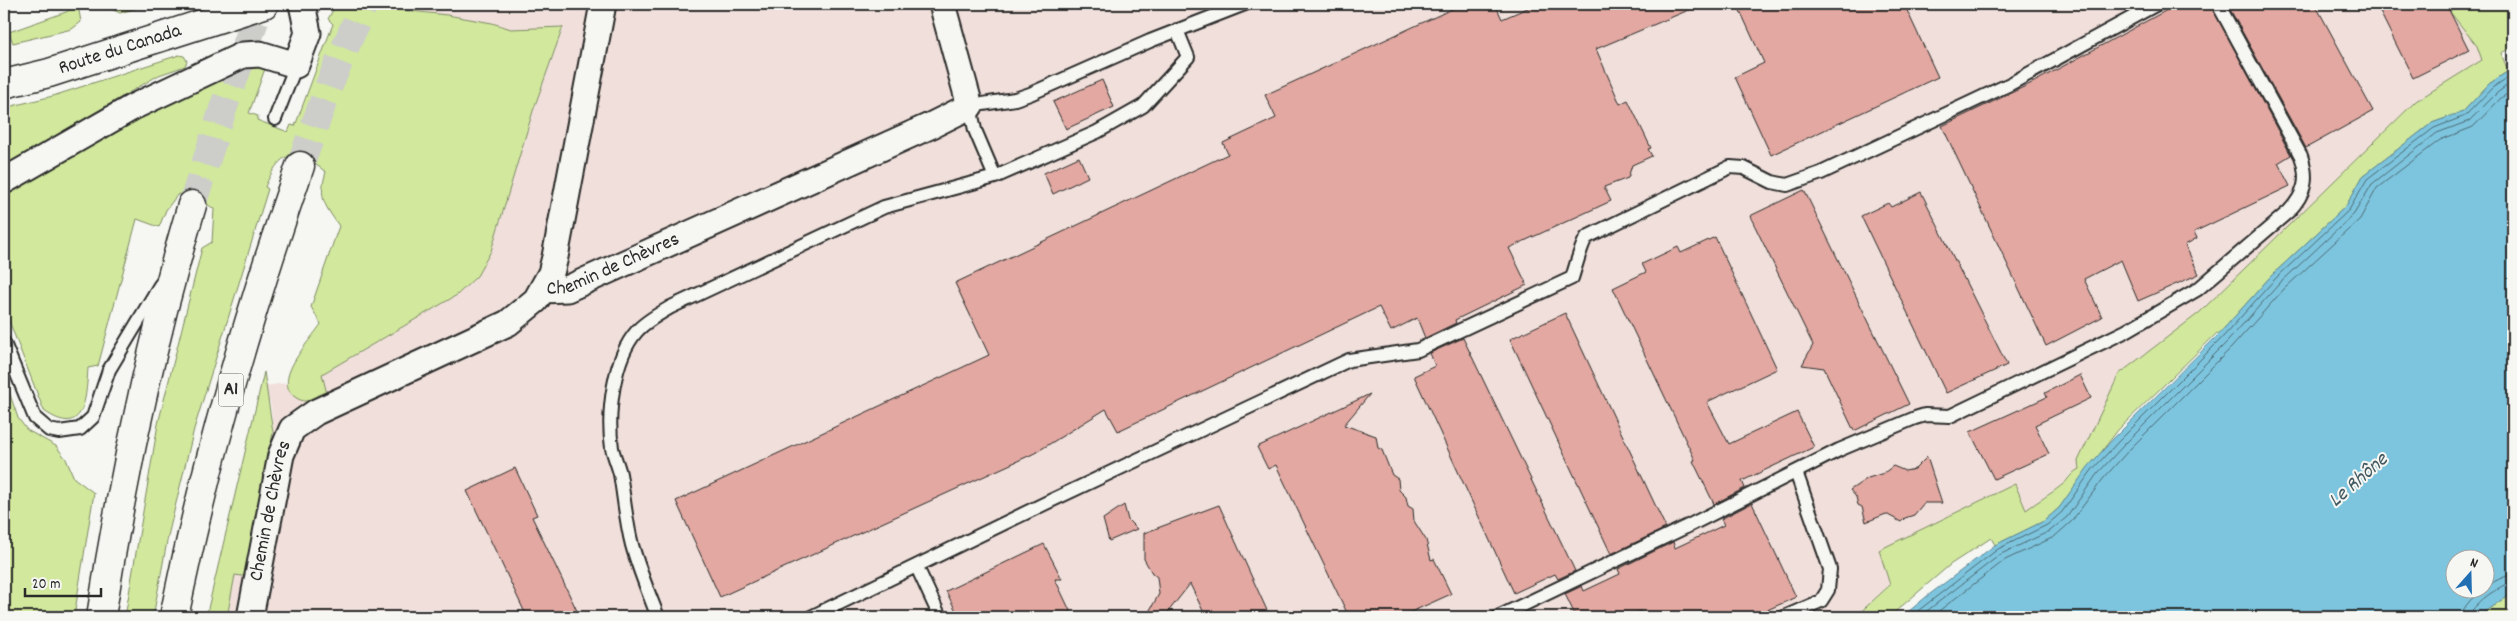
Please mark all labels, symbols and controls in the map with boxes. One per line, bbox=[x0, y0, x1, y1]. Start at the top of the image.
street label: Route du Canada bbox=[55, 17, 186, 83]
street label: Chemin de Chèvres bbox=[546, 226, 684, 304]
road number: A1 bbox=[218, 374, 244, 406]
street label: Chemin de Chèvres bbox=[243, 436, 299, 584]
water label: Le Rhône bbox=[2322, 445, 2397, 516]
north arrow bbox=[2444, 548, 2494, 598]
text: N bbox=[2467, 553, 2481, 574]
scale bar bbox=[25, 566, 101, 598]
text: 20 m bbox=[32, 574, 60, 596]

